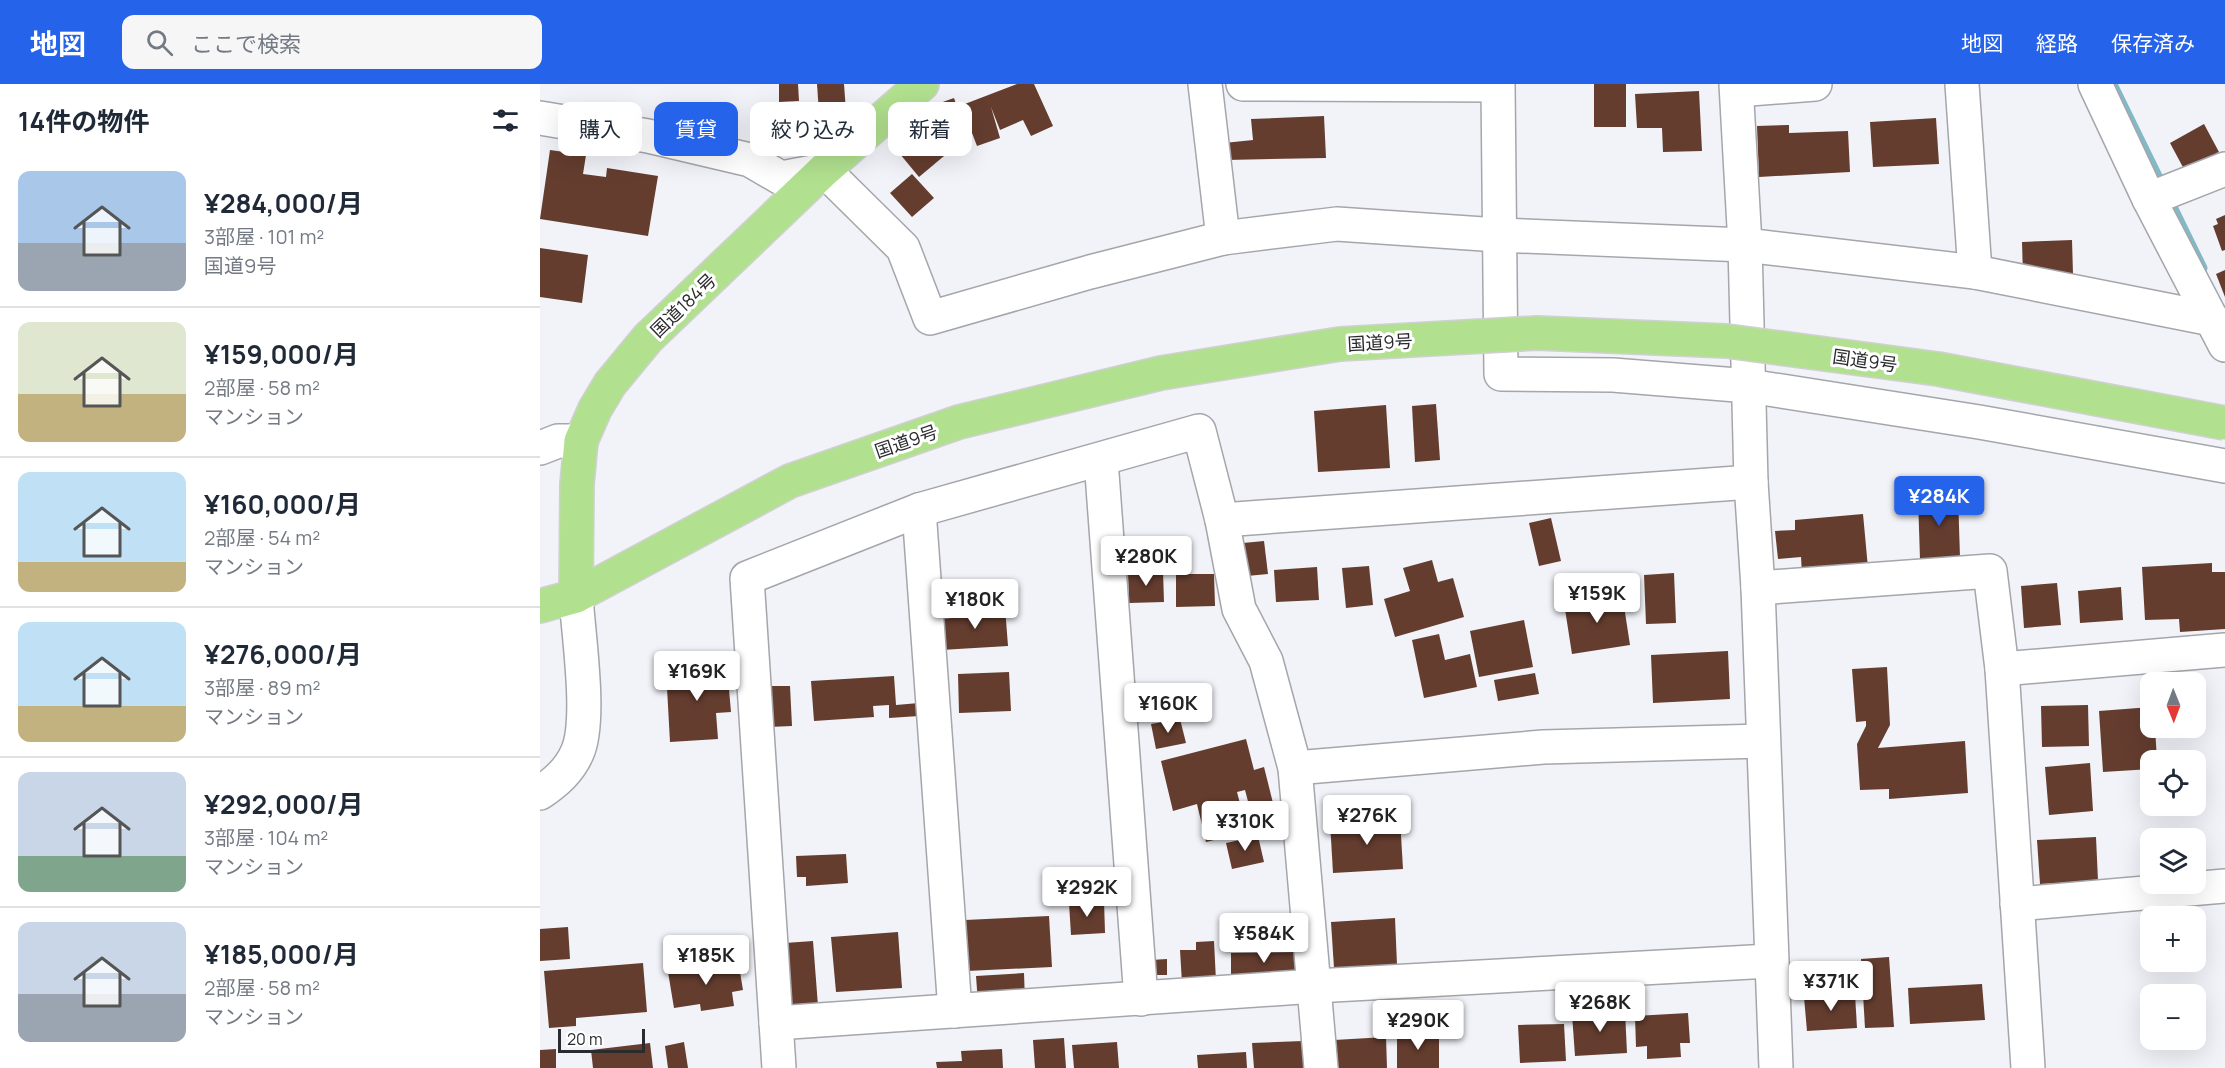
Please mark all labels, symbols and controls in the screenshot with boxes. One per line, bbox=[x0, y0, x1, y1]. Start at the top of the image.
search box bbox=[122, 15, 542, 69]
text: 地図 bbox=[30, 24, 86, 62]
icon: search bbox=[143, 26, 176, 59]
text: ここで検索 bbox=[191, 29, 301, 59]
text: 地図 bbox=[1961, 29, 2003, 57]
text: 経路 bbox=[2036, 29, 2078, 57]
text: 保存済み bbox=[2111, 29, 2195, 57]
chip: 購入 bbox=[558, 102, 642, 156]
chip: 賃貸 bbox=[654, 102, 738, 156]
chip: 絞り込み bbox=[750, 102, 876, 156]
chip: 新着 bbox=[888, 102, 972, 156]
text: 14件の物件 bbox=[18, 103, 149, 139]
icon: filters bbox=[489, 104, 522, 137]
text: ¥284,000/月 bbox=[204, 185, 363, 221]
icon: home bbox=[66, 195, 138, 267]
text: 3部屋 · 101 m² bbox=[204, 223, 324, 250]
text: 国道9号 bbox=[204, 252, 276, 279]
street label: 国道184号 bbox=[645, 268, 721, 342]
street label: 国道9号 bbox=[1347, 328, 1413, 356]
text: ¥159,000/月 bbox=[204, 336, 359, 372]
street label: 国道9号 bbox=[1831, 344, 1899, 376]
icon: home bbox=[66, 346, 138, 418]
text: 2部屋 · 58 m² bbox=[204, 374, 320, 401]
text: マンション bbox=[204, 403, 304, 430]
street label: 国道9号 bbox=[871, 419, 941, 463]
pin: ¥284K bbox=[1897, 476, 1981, 527]
text: ¥284K bbox=[1908, 482, 1970, 509]
text: ¥160,000/月 bbox=[204, 486, 361, 522]
icon: home bbox=[66, 496, 138, 568]
text: 2部屋 · 54 m² bbox=[204, 524, 320, 551]
pin: ¥280K bbox=[1104, 536, 1188, 587]
text: ¥280K bbox=[1115, 542, 1177, 569]
text: マンション bbox=[204, 553, 304, 580]
pin: ¥159K bbox=[1555, 573, 1639, 624]
pin: ¥180K bbox=[933, 579, 1017, 630]
text: ¥159K bbox=[1568, 579, 1626, 606]
text: ¥180K bbox=[945, 585, 1005, 612]
text: ¥276,000/月 bbox=[204, 636, 362, 672]
icon: home bbox=[66, 646, 138, 718]
pin: ¥169K bbox=[655, 651, 739, 702]
text: ¥169K bbox=[668, 657, 726, 684]
north arrow bbox=[2140, 672, 2206, 738]
map controls bbox=[2140, 672, 2206, 1050]
text: 3部屋 · 89 m² bbox=[204, 674, 321, 701]
pin: ¥160K bbox=[1126, 683, 1210, 734]
text: ¥160K bbox=[1138, 689, 1198, 716]
text: マンション bbox=[204, 703, 304, 730]
button: locate bbox=[2140, 750, 2206, 816]
text: ¥292,000/月 bbox=[204, 786, 364, 822]
pin: ¥276K bbox=[1325, 795, 1409, 846]
icon: home bbox=[66, 796, 138, 868]
pin: ¥310K bbox=[1203, 801, 1287, 852]
text: ¥276K bbox=[1337, 801, 1397, 828]
text: ¥310K bbox=[1216, 807, 1274, 834]
text: 3部屋 · 104 m² bbox=[204, 824, 328, 851]
button: layers bbox=[2140, 828, 2206, 894]
text: マンション bbox=[204, 853, 304, 880]
pin: ¥292K bbox=[1045, 867, 1129, 918]
text: ¥292K bbox=[1056, 873, 1118, 900]
button: + bbox=[2140, 906, 2206, 972]
pin: ¥584K bbox=[1222, 913, 1306, 964]
text: ¥584K bbox=[1233, 919, 1295, 946]
pin: ¥185K bbox=[664, 935, 748, 986]
text: ¥185,000/月 bbox=[204, 936, 359, 972]
text: ¥185K bbox=[677, 941, 735, 968]
icon: home bbox=[66, 946, 138, 1018]
pin: ¥371K bbox=[1789, 961, 1873, 1012]
text: ¥371K bbox=[1803, 967, 1859, 994]
text: 2部屋 · 58 m² bbox=[204, 974, 320, 1001]
pin: ¥268K bbox=[1558, 982, 1642, 1033]
button: − bbox=[2140, 984, 2206, 1050]
text: ¥268K bbox=[1569, 988, 1631, 1015]
pin: ¥290K bbox=[1376, 1000, 1460, 1051]
text: マンション bbox=[204, 1003, 304, 1030]
text: ¥290K bbox=[1387, 1006, 1449, 1033]
scale bar bbox=[558, 1026, 645, 1054]
text: 20 m bbox=[567, 1028, 603, 1050]

